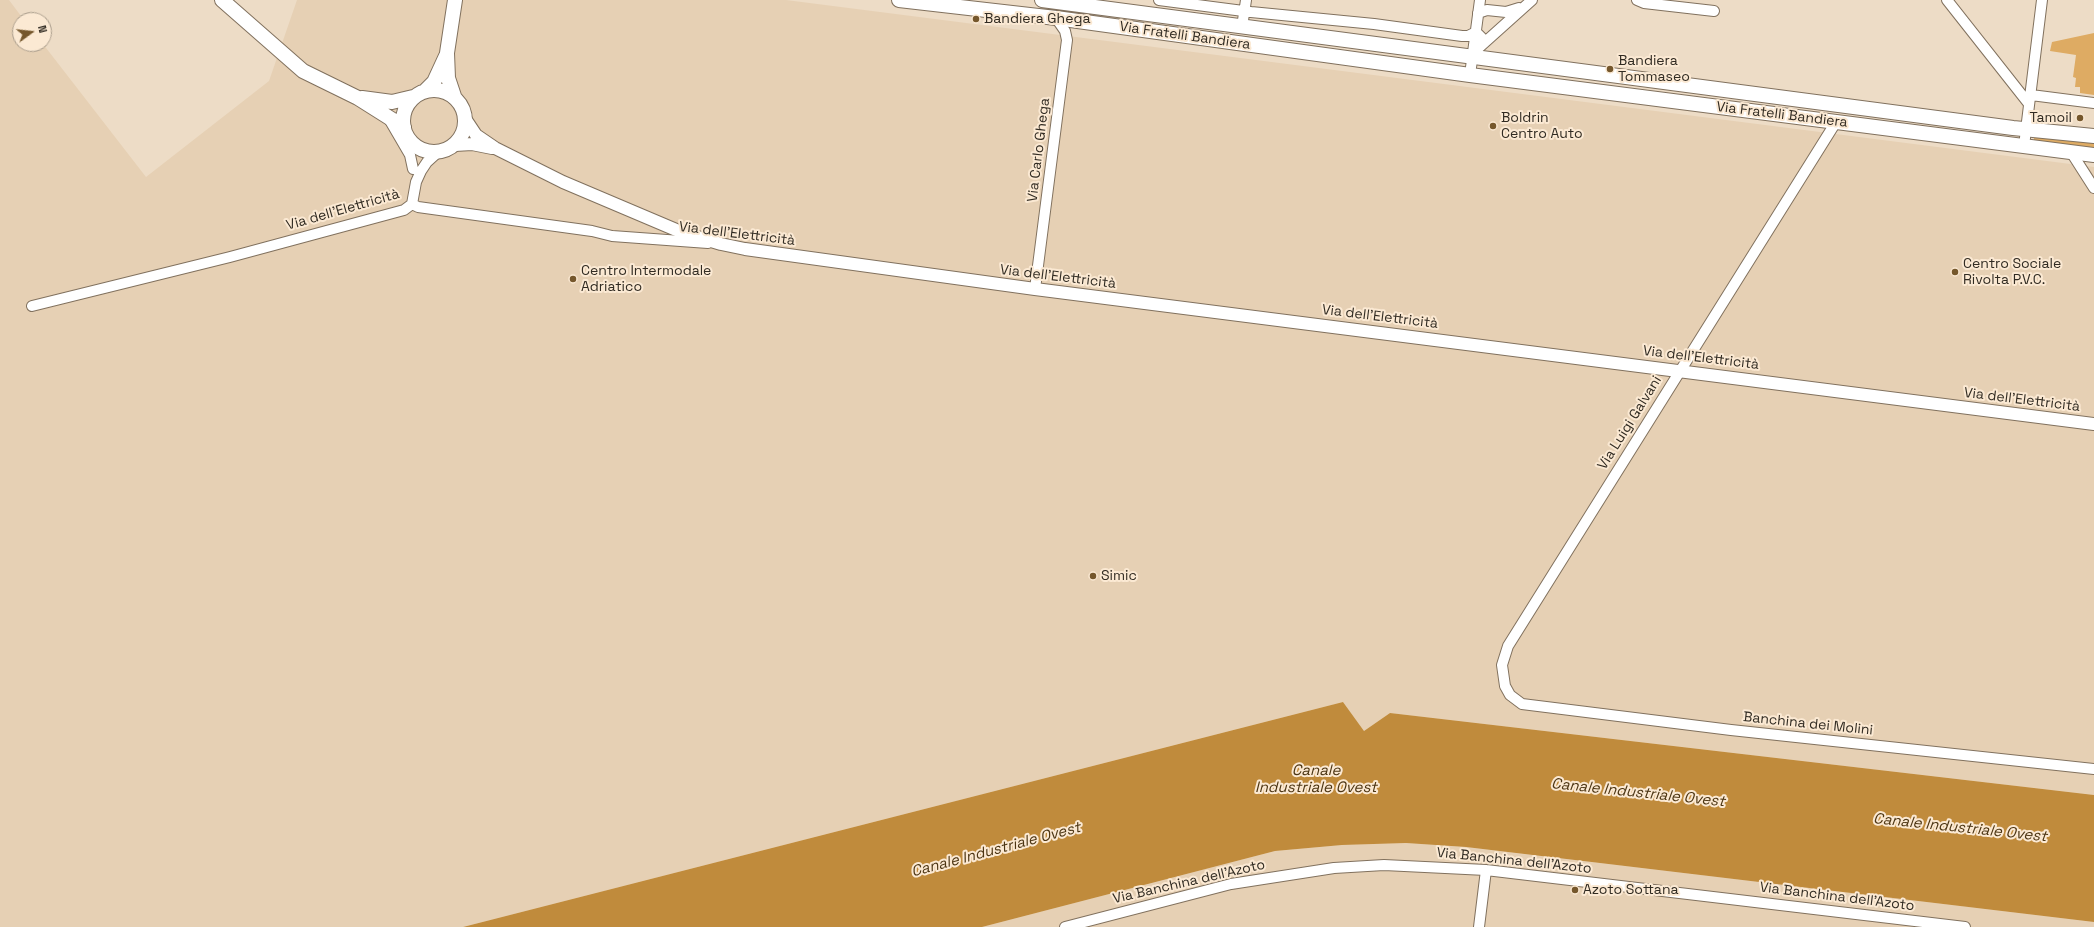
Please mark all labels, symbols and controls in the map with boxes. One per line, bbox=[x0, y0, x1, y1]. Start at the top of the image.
place label: Bandiera Ghega bbox=[984, 11, 1090, 27]
north arrow bbox=[12, 12, 52, 52]
marker: Bandiera Ghega bbox=[971, 14, 981, 24]
street label: Via Fratelli Bandiera bbox=[1118, 18, 1252, 54]
text: N bbox=[35, 24, 50, 35]
place label: Bandiera Tommaseo bbox=[1618, 53, 1690, 86]
marker: Bandiera Tommaseo bbox=[1605, 64, 1615, 74]
street label: Via Carlo Ghega bbox=[1024, 97, 1054, 203]
street label: Via Fratelli Bandiera bbox=[1715, 99, 1849, 131]
place label: Boldrin Centro Auto bbox=[1501, 110, 1583, 142]
place label: Tamoil bbox=[2029, 110, 2072, 126]
marker: Tamoil bbox=[2075, 113, 2085, 123]
marker: Boldrin Centro Auto bbox=[1488, 121, 1498, 131]
street label: Via dell'Elettricità bbox=[284, 186, 402, 234]
street label: Via dell'Elettricità bbox=[678, 219, 796, 249]
place label: Centro Sociale Rivolta P.V.C. bbox=[1963, 256, 2061, 288]
street label: Via dell'Elettricità bbox=[999, 262, 1117, 292]
place label: Centro Intermodale Adriatico bbox=[581, 263, 711, 296]
marker: Centro Sociale Rivolta P.V.C. bbox=[1950, 267, 1960, 277]
marker: Centro Intermodale Adriatico bbox=[568, 274, 578, 284]
street label: Via dell'Elettricità bbox=[1321, 302, 1439, 332]
street label: Via dell'Elettricità bbox=[1642, 343, 1760, 373]
street label: Via Luigi Galvani bbox=[1594, 373, 1666, 473]
street label: Via dell'Elettricità bbox=[1963, 385, 2081, 415]
place label: Simic bbox=[1101, 568, 1137, 584]
marker: Simic bbox=[1088, 571, 1098, 581]
street label: Banchina dei Molini bbox=[1742, 709, 1874, 739]
water label: Canale Industriale Ovest bbox=[1255, 762, 1377, 797]
water label: Canale Industriale Ovest bbox=[1550, 775, 1726, 811]
water label: Canale Industriale Ovest bbox=[1872, 810, 2048, 846]
water label: Canale Industriale Ovest bbox=[909, 819, 1083, 881]
street label: Via Banchina dell'Azoto bbox=[1436, 845, 1592, 877]
street label: Via Banchina dell'Azoto bbox=[1111, 856, 1267, 908]
street label: Via Banchina dell'Azoto bbox=[1759, 879, 1915, 915]
place label: Azoto Sottana bbox=[1583, 882, 1679, 898]
marker: Azoto Sottana bbox=[1570, 885, 1580, 895]

